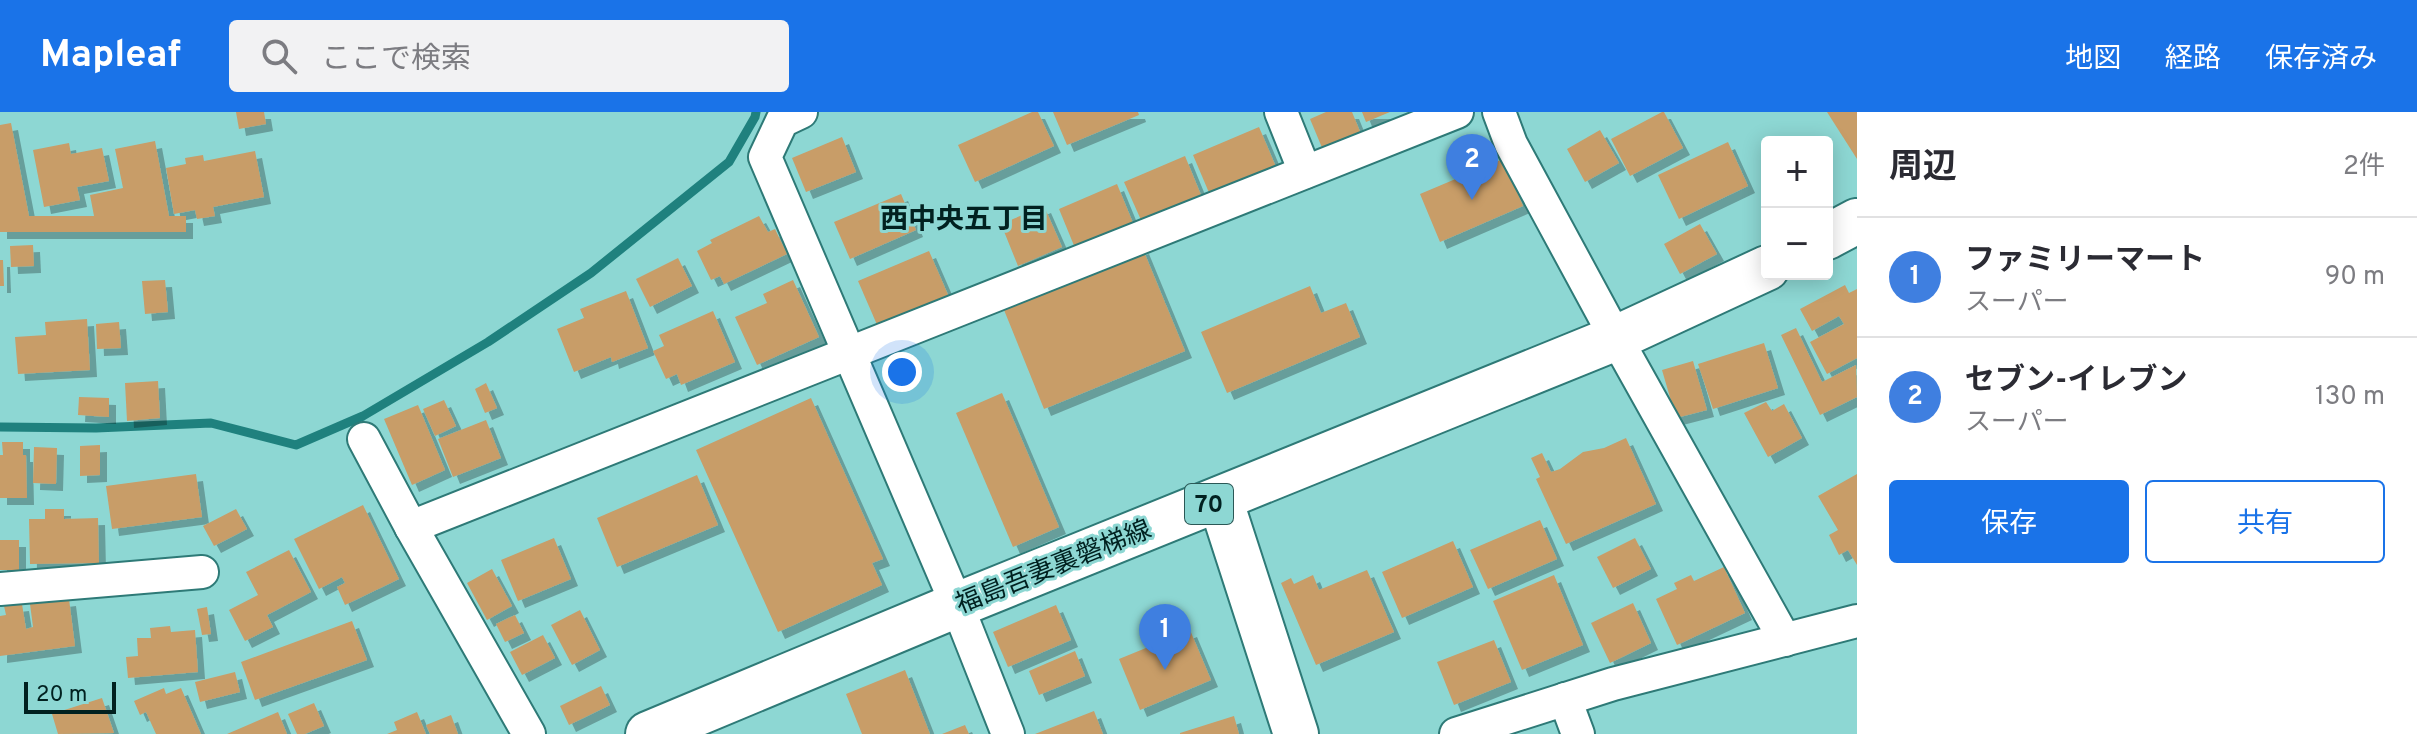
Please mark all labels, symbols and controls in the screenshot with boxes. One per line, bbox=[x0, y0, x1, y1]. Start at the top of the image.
search box bbox=[229, 20, 789, 92]
text: Mapleaf bbox=[40, 32, 181, 81]
icon: search bbox=[257, 34, 301, 78]
text: ここで検索 bbox=[321, 42, 471, 79]
text: 地図 bbox=[2065, 42, 2121, 78]
text: 経路 bbox=[2165, 42, 2221, 78]
text: 保存済み bbox=[2265, 42, 2377, 78]
pin: 2 bbox=[1446, 134, 1498, 200]
map controls bbox=[1761, 136, 1833, 280]
button: + bbox=[1761, 136, 1833, 208]
text: 周辺 bbox=[1889, 147, 1957, 190]
text: 2件 bbox=[2343, 151, 2385, 184]
district label: 西中央五丁目 bbox=[880, 203, 1048, 239]
button: − bbox=[1761, 208, 1833, 280]
text: ファミリーマート bbox=[1965, 243, 2205, 280]
text: 1 bbox=[1910, 261, 1920, 294]
text: 90 m bbox=[2325, 261, 2385, 294]
text: スーパー bbox=[1965, 287, 2069, 320]
your location bbox=[882, 352, 922, 392]
text: セブン-イレブン bbox=[1965, 363, 2187, 400]
text: 2 bbox=[1907, 381, 1923, 414]
text: 130 m bbox=[2315, 381, 2385, 414]
text: スーパー bbox=[1965, 407, 2069, 440]
button: 保存 bbox=[1889, 480, 2129, 563]
button: 共有 bbox=[2145, 480, 2385, 563]
road number: 70 bbox=[1185, 484, 1233, 524]
street label: 福島吾妻裏磐梯線 bbox=[951, 514, 1157, 623]
pin: 1 bbox=[1139, 604, 1191, 670]
scale bar bbox=[24, 678, 116, 714]
text: 20 m bbox=[36, 682, 87, 709]

